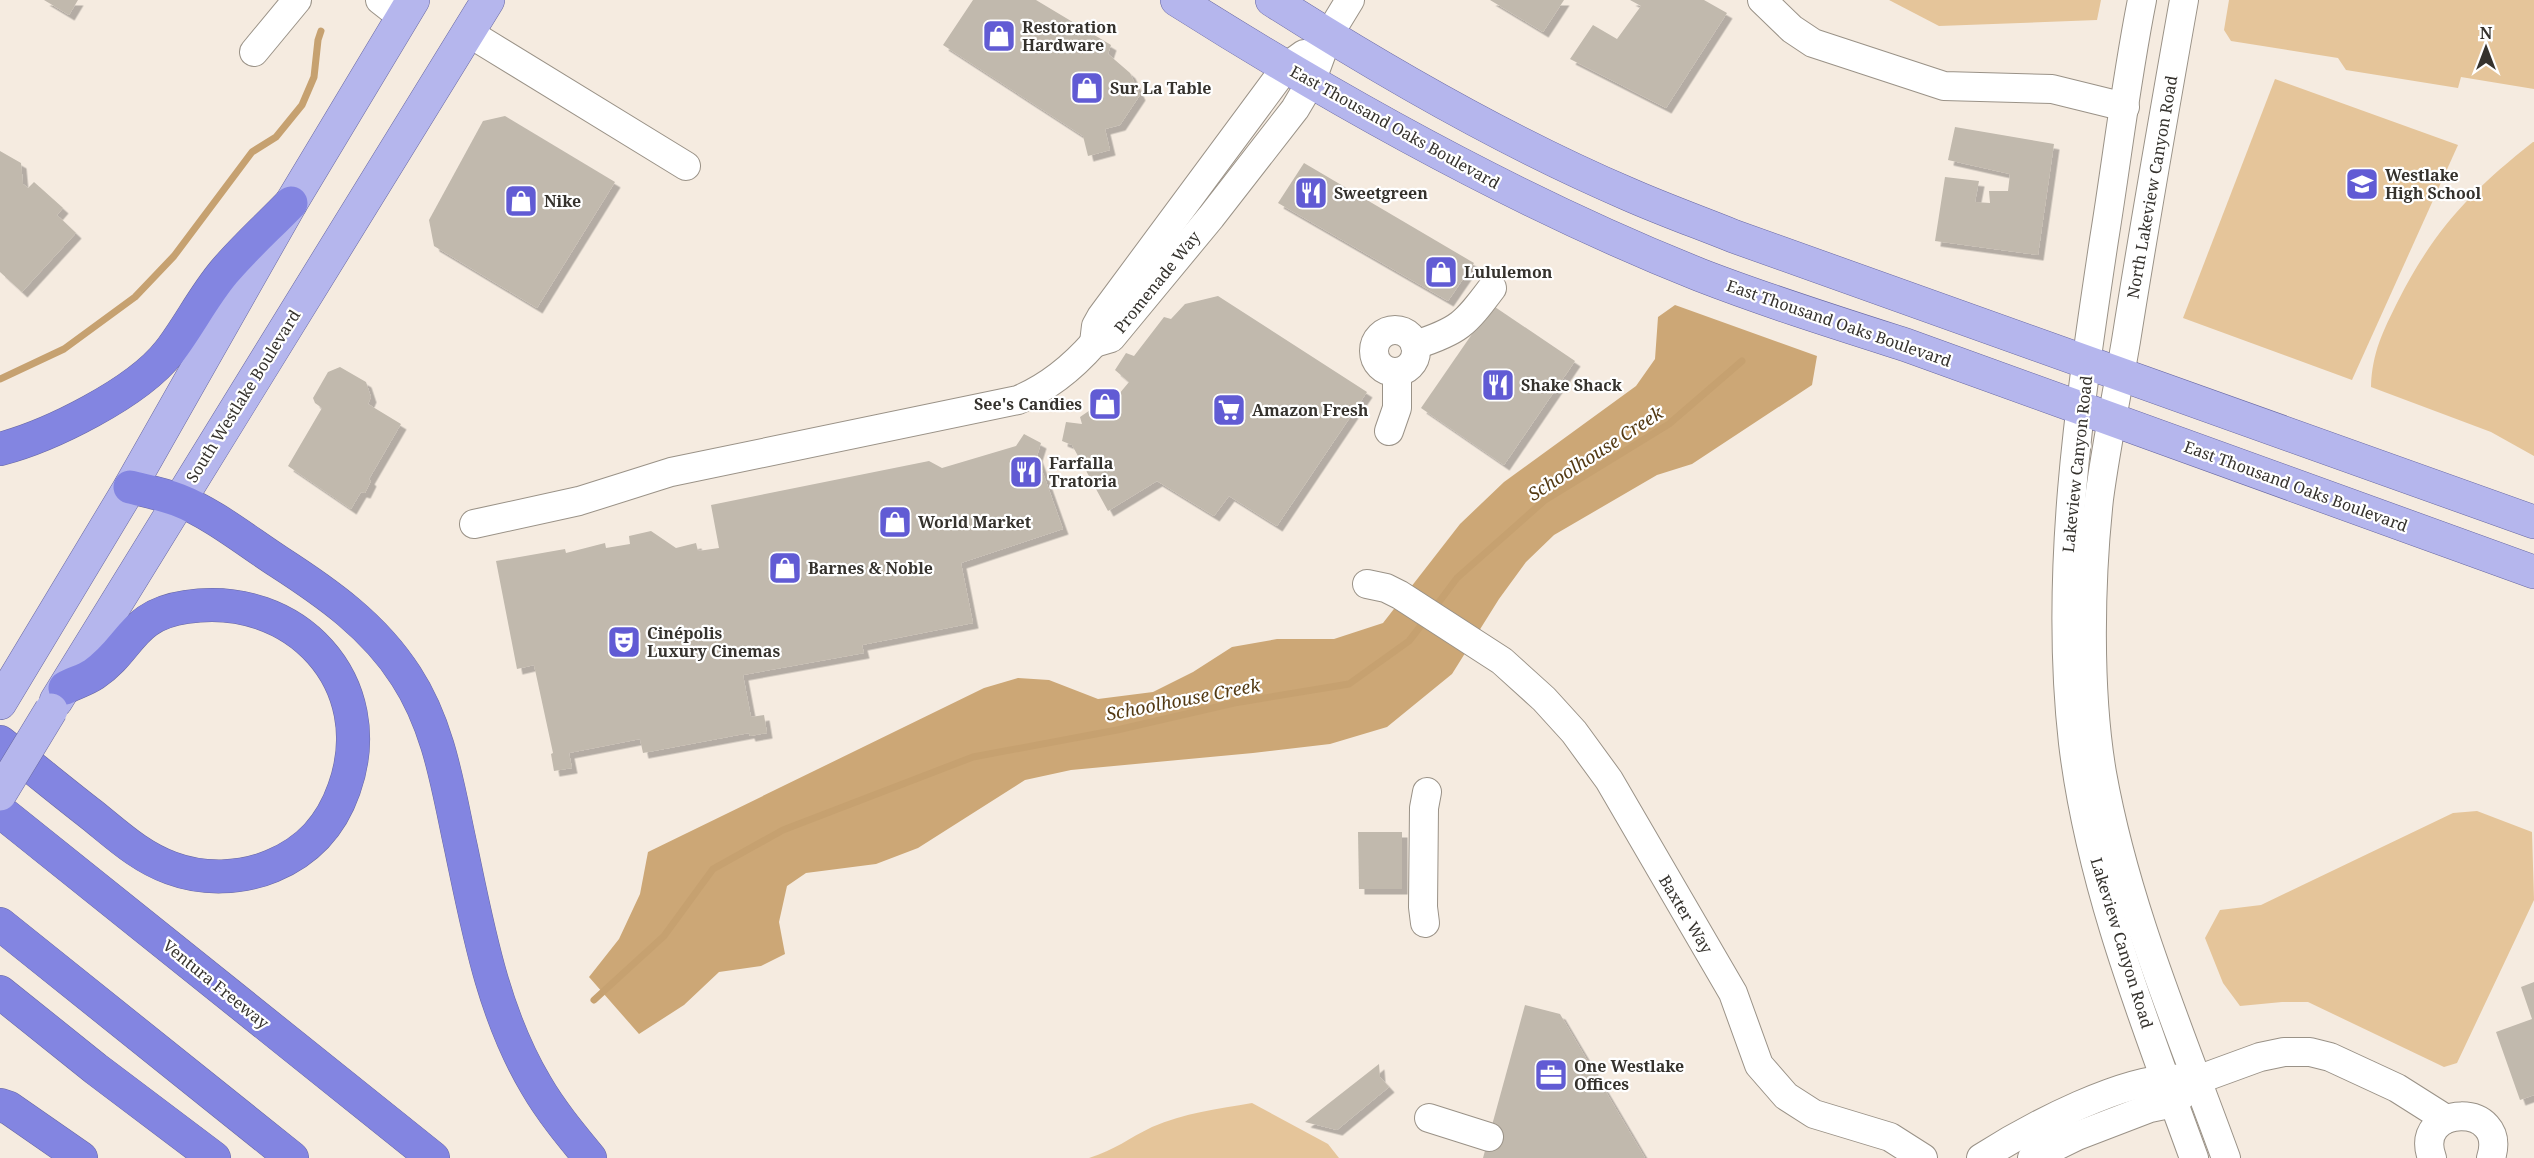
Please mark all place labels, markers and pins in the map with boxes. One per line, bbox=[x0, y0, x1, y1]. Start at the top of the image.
place label: Restoration Hardware bbox=[1022, 16, 1117, 56]
shop icon: Restoration Hardware bbox=[981, 18, 1017, 54]
shop icon: Sur La Table bbox=[1069, 70, 1105, 106]
place label: Sur La Table bbox=[1110, 77, 1211, 99]
place label: Westlake High School bbox=[2385, 164, 2482, 204]
school or university icon: Westlake High School bbox=[2344, 166, 2380, 202]
restaurant icon: Sweetgreen bbox=[1293, 175, 1329, 211]
place label: Sweetgreen bbox=[1334, 182, 1428, 204]
shop icon: Nike bbox=[503, 183, 539, 219]
place label: Nike bbox=[544, 190, 581, 212]
shop icon: Lululemon bbox=[1423, 254, 1459, 290]
place label: Lululemon bbox=[1464, 261, 1553, 283]
restaurant icon: Shake Shack bbox=[1480, 367, 1516, 403]
place label: Shake Shack bbox=[1521, 374, 1623, 396]
shop icon: See's Candies bbox=[1087, 386, 1123, 422]
supermarket icon: Amazon Fresh bbox=[1211, 392, 1247, 428]
place label: See's Candies bbox=[974, 393, 1082, 415]
place label: Amazon Fresh bbox=[1252, 399, 1369, 421]
place label: Farfalla Tratoria bbox=[1049, 452, 1117, 492]
restaurant icon: Farfalla Tratoria bbox=[1008, 454, 1044, 490]
shop icon: World Market bbox=[877, 504, 913, 540]
place label: World Market bbox=[918, 511, 1032, 533]
shop icon: Barnes & Noble bbox=[767, 550, 803, 586]
place label: Barnes & Noble bbox=[808, 557, 933, 579]
place label: Cinépolis Luxury Cinemas bbox=[647, 622, 780, 662]
theatre icon: Cinépolis Luxury Cinemas bbox=[606, 624, 642, 660]
place label: One Westlake Offices bbox=[1574, 1055, 1684, 1095]
office icon: One Westlake Offices bbox=[1533, 1057, 1569, 1093]

